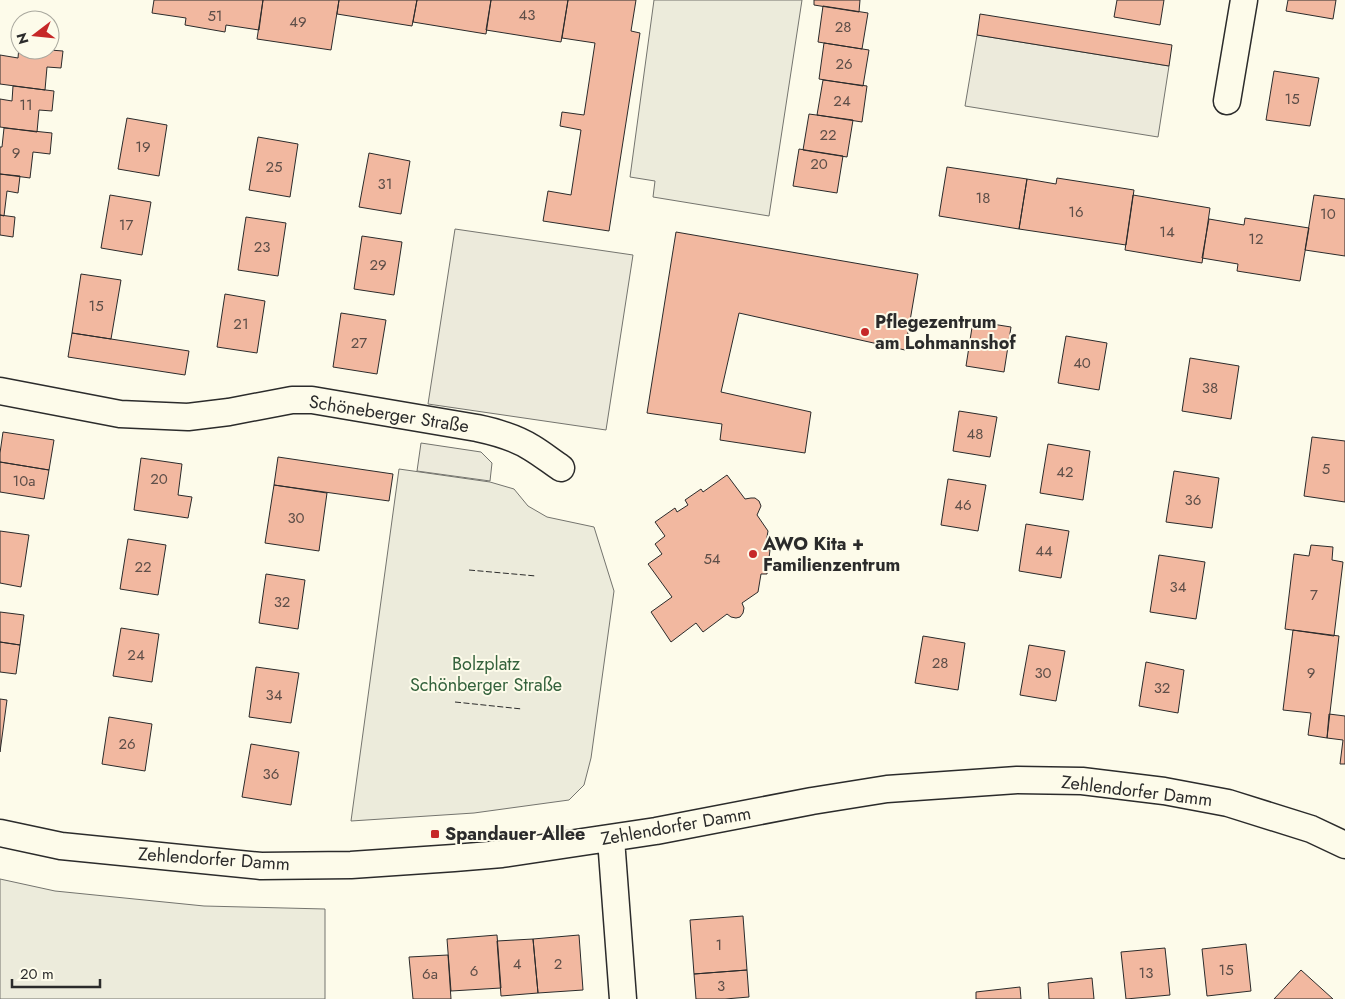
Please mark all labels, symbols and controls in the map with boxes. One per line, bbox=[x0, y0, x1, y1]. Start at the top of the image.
house number: 43 bbox=[519, 4, 535, 26]
house number: 51 bbox=[207, 5, 223, 27]
north arrow bbox=[10, 10, 60, 60]
house number: 49 bbox=[289, 11, 307, 33]
house number: 28 bbox=[835, 16, 851, 38]
text: N bbox=[11, 30, 34, 47]
house number: 26 bbox=[835, 53, 853, 75]
house number: 15 bbox=[1284, 88, 1300, 110]
house number: 24 bbox=[833, 90, 851, 112]
house number: 11 bbox=[19, 94, 33, 116]
house number: 22 bbox=[819, 124, 837, 146]
house number: 19 bbox=[135, 136, 151, 158]
house number: 9 bbox=[12, 142, 20, 164]
house number: 20 bbox=[810, 153, 828, 175]
house number: 25 bbox=[266, 156, 283, 178]
house number: 31 bbox=[378, 173, 392, 195]
house number: 18 bbox=[976, 187, 990, 209]
house number: 16 bbox=[1068, 201, 1084, 223]
house number: 10 bbox=[1320, 203, 1336, 225]
house number: 17 bbox=[119, 214, 133, 236]
house number: 14 bbox=[1159, 221, 1175, 243]
house number: 12 bbox=[1248, 228, 1264, 250]
house number: 23 bbox=[254, 236, 270, 258]
house number: 29 bbox=[369, 254, 387, 276]
house number: 15 bbox=[88, 295, 104, 317]
place label: Pflegezentrum am Lohmannshof bbox=[875, 309, 1016, 356]
house number: 21 bbox=[233, 313, 249, 335]
marker: Pflegezentrum am Lohmannshof bbox=[859, 326, 871, 338]
house number: 27 bbox=[351, 332, 367, 354]
house number: 40 bbox=[1073, 352, 1091, 374]
house number: 38 bbox=[1202, 377, 1218, 399]
street label: Schöneberger Straße bbox=[307, 389, 471, 439]
house number: 48 bbox=[967, 423, 983, 445]
house number: 5 bbox=[1322, 458, 1330, 480]
house number: 42 bbox=[1056, 461, 1074, 483]
house number: 20 bbox=[150, 468, 168, 490]
house number: 10a bbox=[13, 470, 35, 492]
house number: 36 bbox=[1185, 489, 1201, 511]
house number: 46 bbox=[954, 494, 972, 516]
house number: 30 bbox=[287, 507, 305, 529]
place label: AWO Kita + Familienzentrum bbox=[762, 531, 900, 578]
house number: 44 bbox=[1035, 540, 1053, 562]
house number: 54 bbox=[703, 548, 721, 570]
marker: AWO Kita + Familienzentrum bbox=[747, 548, 759, 560]
house number: 22 bbox=[134, 556, 152, 578]
house number: 34 bbox=[1170, 576, 1187, 598]
house number: 7 bbox=[1310, 584, 1318, 606]
house number: 32 bbox=[274, 591, 290, 613]
house number: 24 bbox=[127, 644, 145, 666]
park label: Bolzplatz Schönberger Straße bbox=[410, 651, 562, 698]
house number: 28 bbox=[932, 652, 948, 674]
house number: 30 bbox=[1034, 662, 1052, 684]
house number: 9 bbox=[1307, 662, 1315, 684]
house number: 32 bbox=[1154, 677, 1170, 699]
house number: 34 bbox=[266, 684, 283, 706]
house number: 26 bbox=[118, 733, 136, 755]
house number: 36 bbox=[263, 763, 279, 785]
street label: Zehlendorfer Damm bbox=[1060, 769, 1214, 813]
street label: Zehlendorfer Damm bbox=[599, 800, 753, 852]
place label: Spandauer Allee bbox=[445, 821, 585, 847]
marker: Spandauer Allee bbox=[429, 828, 441, 840]
street label: Zehlendorfer Damm bbox=[137, 841, 291, 877]
house number: 1 bbox=[716, 934, 722, 956]
house number: 4 bbox=[513, 953, 522, 975]
house number: 2 bbox=[554, 953, 562, 975]
scale bar bbox=[12, 956, 100, 988]
house number: 15 bbox=[1218, 959, 1234, 981]
house number: 6 bbox=[470, 960, 478, 982]
house number: 13 bbox=[1139, 962, 1153, 984]
text: 20 m bbox=[20, 963, 54, 985]
house number: 6a bbox=[422, 963, 438, 985]
house number: 3 bbox=[717, 975, 725, 997]

